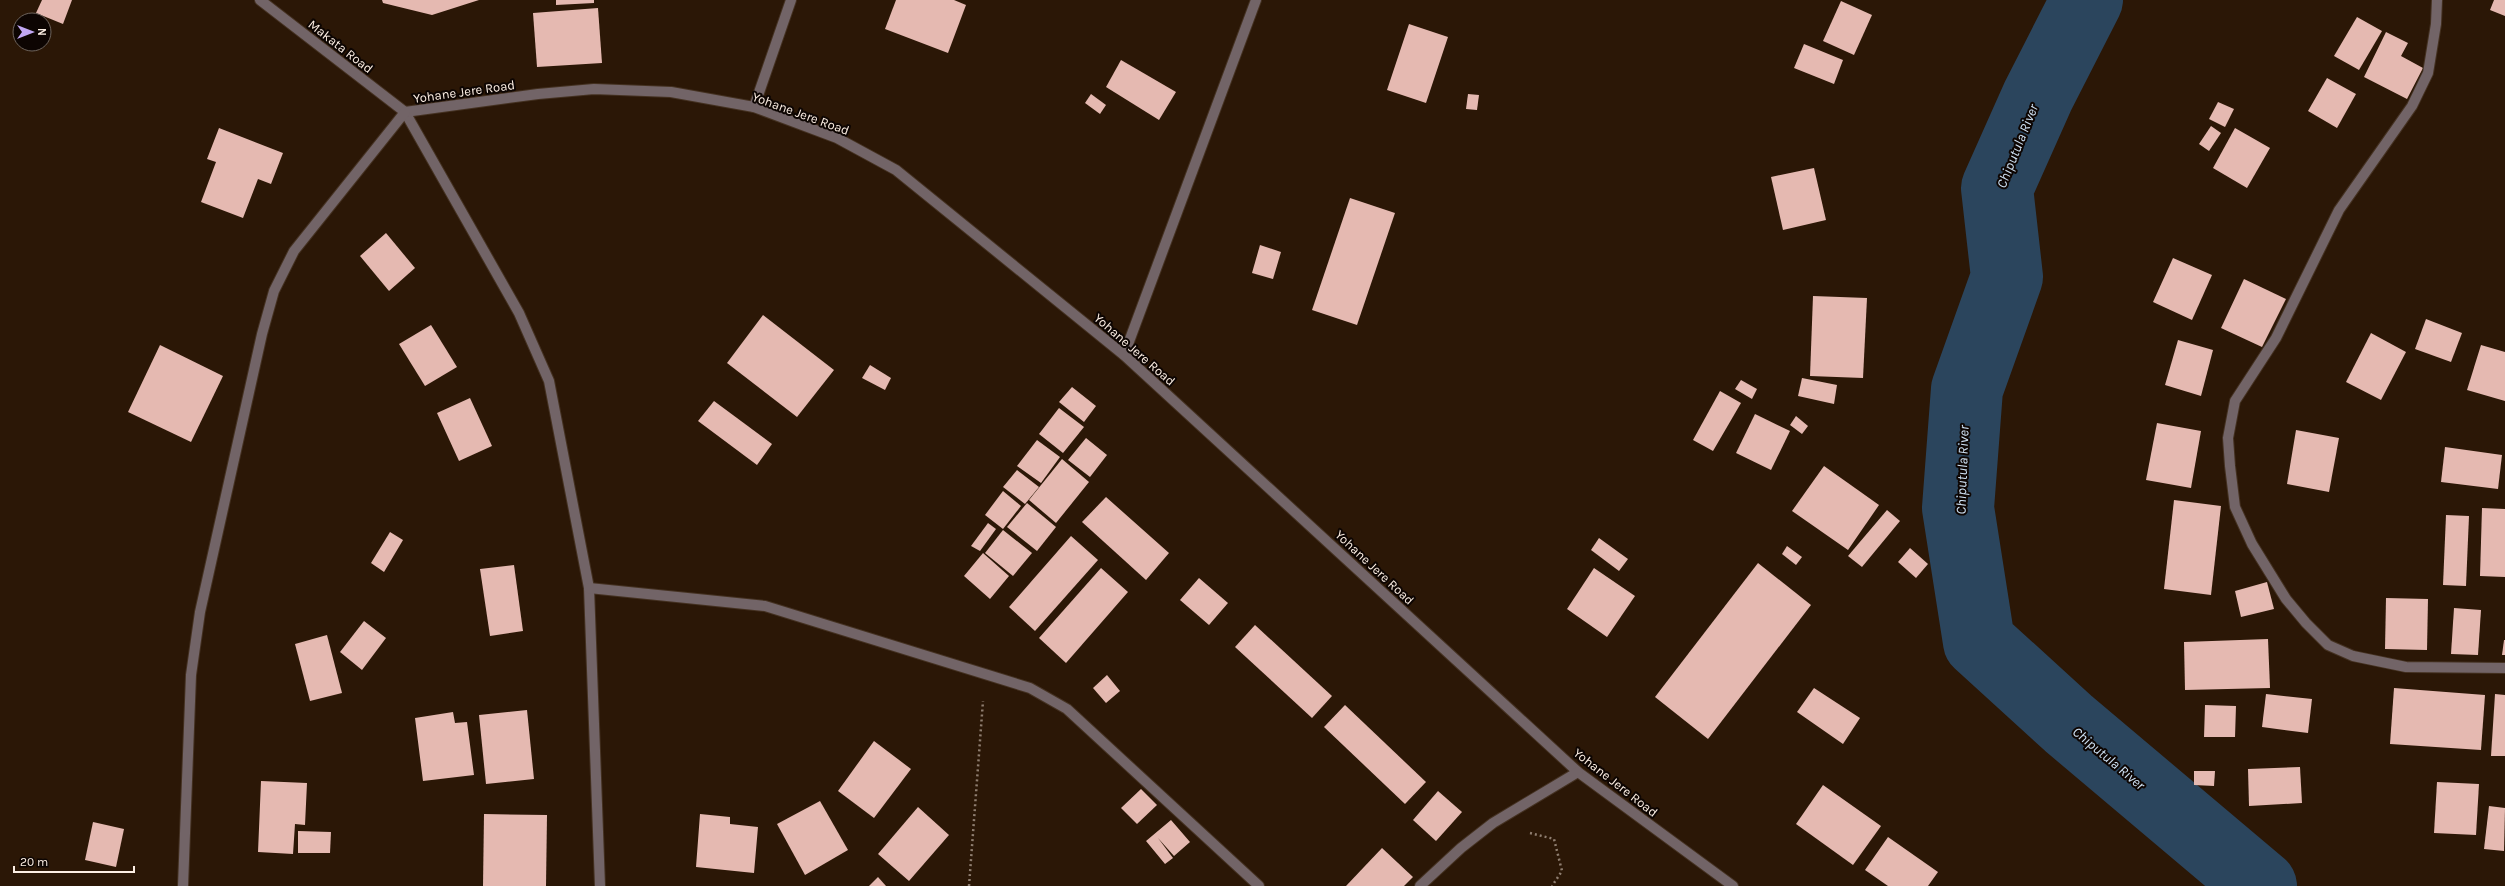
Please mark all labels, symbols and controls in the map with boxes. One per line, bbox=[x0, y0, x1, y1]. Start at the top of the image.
north arrow bbox=[12, 12, 52, 52]
street label: Makata Road bbox=[305, 17, 376, 76]
text: N bbox=[35, 28, 48, 36]
street label: Yohane Jere Road bbox=[412, 77, 516, 106]
street label: Yohane Jere Road bbox=[750, 89, 851, 138]
water label: Chiputula River bbox=[1993, 100, 2043, 191]
street label: Yohane Jere Road bbox=[1091, 310, 1178, 389]
water label: Chiputula River bbox=[1952, 424, 1973, 515]
street label: Yohane Jere Road bbox=[1332, 527, 1417, 608]
water label: Chiputula River bbox=[2069, 723, 2149, 794]
street label: Yohane Jere Road bbox=[1571, 745, 1661, 820]
scale bar bbox=[14, 848, 134, 874]
text: 20 m bbox=[20, 855, 48, 869]

